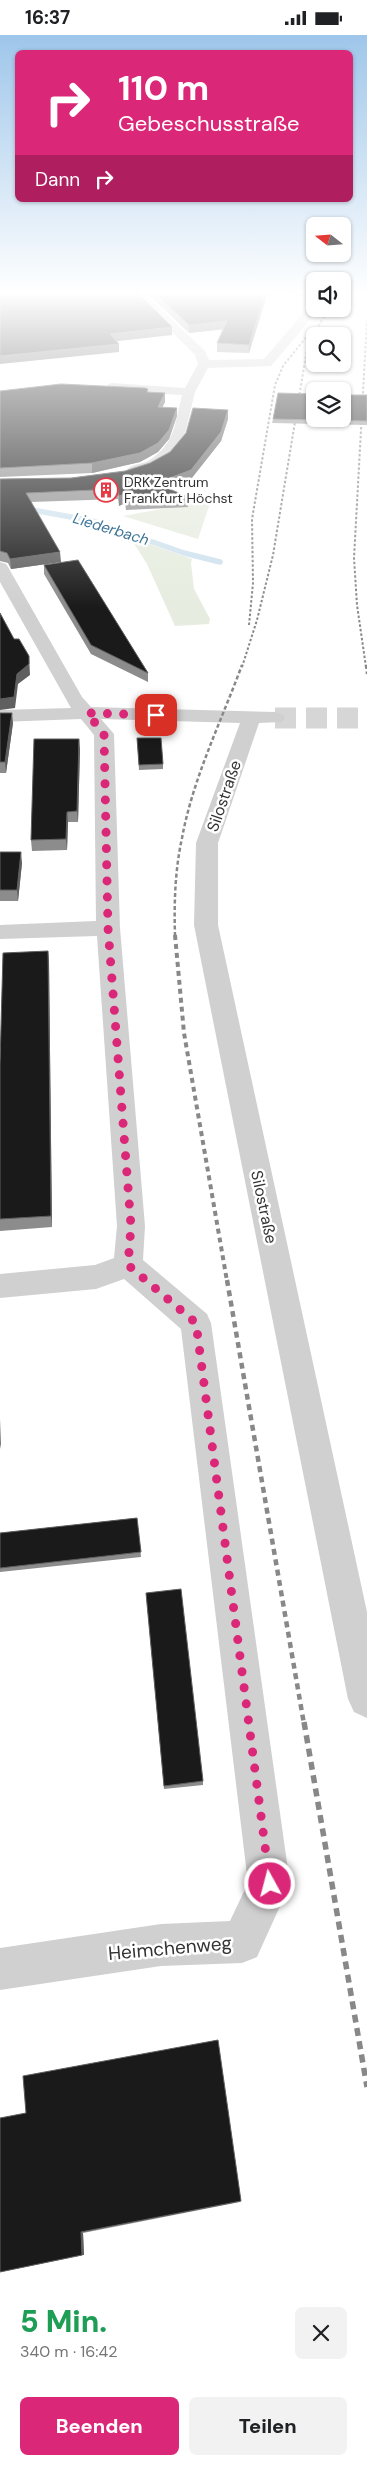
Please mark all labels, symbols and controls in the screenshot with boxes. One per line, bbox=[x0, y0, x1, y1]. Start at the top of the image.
text: 16:37 bbox=[25, 5, 70, 30]
text: 110 m bbox=[118, 65, 209, 111]
icon: right bbox=[35, 70, 100, 135]
text: Gebeschusstraße bbox=[118, 109, 299, 138]
icon: right bbox=[90, 165, 118, 193]
text: Dann bbox=[35, 167, 80, 192]
north arrow bbox=[306, 217, 351, 263]
map controls bbox=[306, 217, 351, 427]
button: sound bbox=[306, 272, 351, 317]
button: search bbox=[306, 327, 351, 372]
button: layers bbox=[306, 382, 351, 427]
place label: DRK Zentrum Frankfurt Höchst bbox=[124, 473, 233, 507]
building icon: DRK Zentrum Frankfurt Höchst bbox=[93, 477, 119, 503]
water label: Liederbach bbox=[71, 508, 152, 550]
pin bbox=[135, 694, 177, 736]
icon: arrive bbox=[142, 701, 170, 729]
street label: Silostraße bbox=[202, 758, 246, 834]
street label: Silostraße bbox=[246, 1169, 282, 1245]
position arrow bbox=[243, 1857, 295, 1909]
street label: Heimchenweg bbox=[107, 1930, 233, 1966]
text: 5 Min. bbox=[20, 2302, 107, 2341]
button: close bbox=[295, 2307, 347, 2359]
text: 340 m · 16:42 bbox=[20, 2341, 118, 2362]
button: Beenden bbox=[20, 2397, 179, 2455]
button: Teilen bbox=[189, 2397, 347, 2455]

